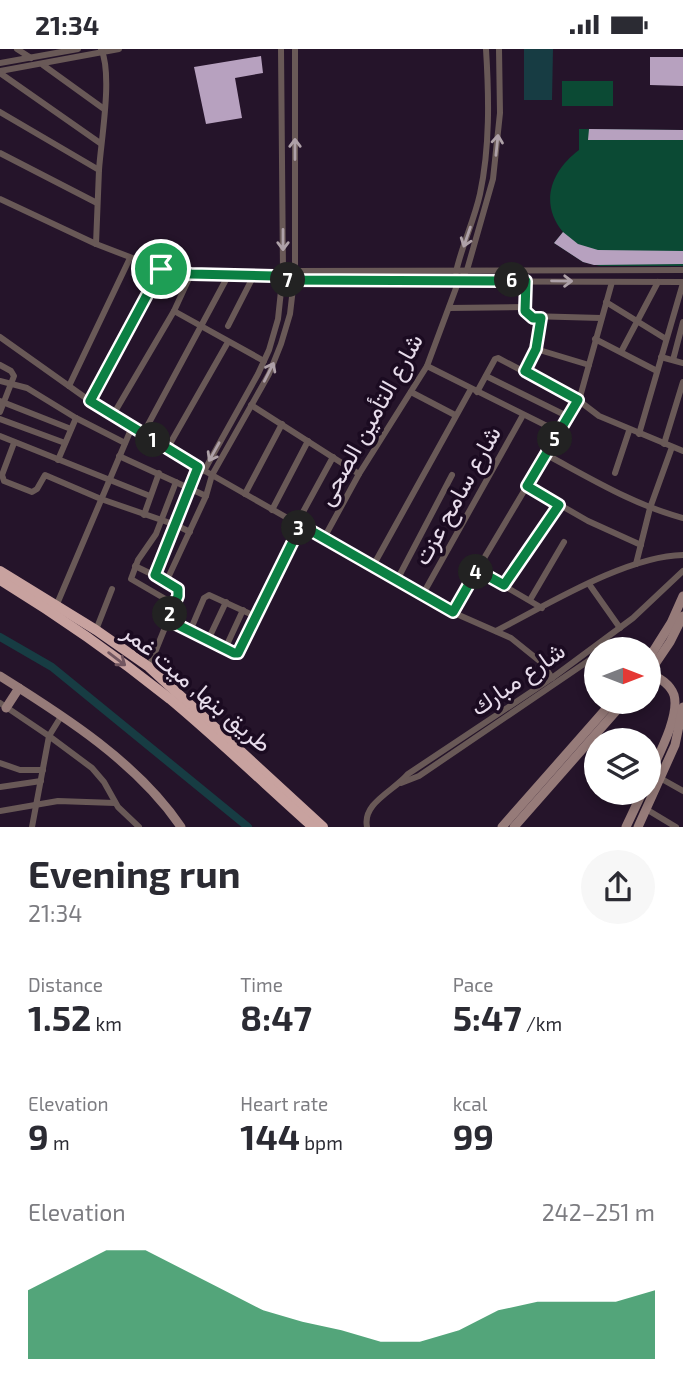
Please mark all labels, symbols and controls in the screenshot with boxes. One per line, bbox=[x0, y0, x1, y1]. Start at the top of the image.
text: 21:34 bbox=[35, 9, 99, 40]
one-way arrow bbox=[491, 134, 504, 157]
one-way arrow bbox=[288, 138, 302, 161]
one-way arrow bbox=[460, 226, 473, 248]
one-way arrow bbox=[276, 228, 290, 251]
pin bbox=[131, 239, 191, 299]
icon: arrive bbox=[142, 250, 180, 288]
pin: 7 bbox=[270, 263, 306, 297]
pin: 6 bbox=[494, 263, 530, 297]
text: 7 bbox=[282, 268, 293, 291]
text: 6 bbox=[506, 268, 517, 291]
one-way arrow bbox=[550, 274, 573, 288]
street label: شارع التأمين الصحى bbox=[310, 328, 431, 511]
one-way arrow bbox=[262, 363, 276, 383]
street label: شارع سامح عزت bbox=[406, 420, 510, 571]
pin: 5 bbox=[538, 421, 572, 457]
pin: 1 bbox=[136, 423, 170, 457]
text: 5 bbox=[549, 427, 560, 450]
text: 1 bbox=[148, 428, 157, 451]
one-way arrow bbox=[207, 441, 220, 462]
pin: 3 bbox=[282, 511, 316, 545]
text: 3 bbox=[293, 516, 304, 539]
pin: 4 bbox=[458, 554, 494, 589]
text: 4 bbox=[469, 560, 482, 583]
pin: 2 bbox=[152, 597, 188, 631]
text: 2 bbox=[164, 602, 175, 625]
street label: طريق بنها, ميت غمر bbox=[116, 616, 278, 759]
street label: شارع مبارك bbox=[464, 635, 572, 724]
north arrow bbox=[584, 637, 662, 714]
map controls bbox=[584, 637, 661, 805]
one-way arrow bbox=[107, 652, 126, 667]
button: layers bbox=[584, 728, 661, 805]
text: Evening run bbox=[28, 850, 241, 896]
button: share bbox=[581, 850, 655, 924]
text: 21:34 bbox=[28, 899, 82, 927]
text: Distance bbox=[28, 973, 103, 996]
text: Time bbox=[240, 973, 283, 996]
text: Pace bbox=[453, 973, 494, 996]
text: 1.52 bbox=[28, 996, 91, 1038]
text: 8:47 bbox=[240, 996, 312, 1038]
text: 5:47 bbox=[453, 996, 522, 1038]
text: km bbox=[91, 1012, 122, 1035]
text: /km bbox=[522, 1012, 562, 1035]
text: Elevation bbox=[28, 1092, 109, 1115]
text: Heart rate bbox=[240, 1092, 328, 1115]
text: kcal bbox=[453, 1092, 487, 1115]
text: 9 bbox=[28, 1115, 49, 1157]
text: 144 bbox=[240, 1115, 300, 1157]
text: 99 bbox=[453, 1115, 494, 1157]
text: m bbox=[49, 1131, 70, 1154]
text: bpm bbox=[300, 1131, 343, 1154]
text: Elevation bbox=[28, 1198, 126, 1226]
text: 242–251 m bbox=[542, 1198, 655, 1226]

